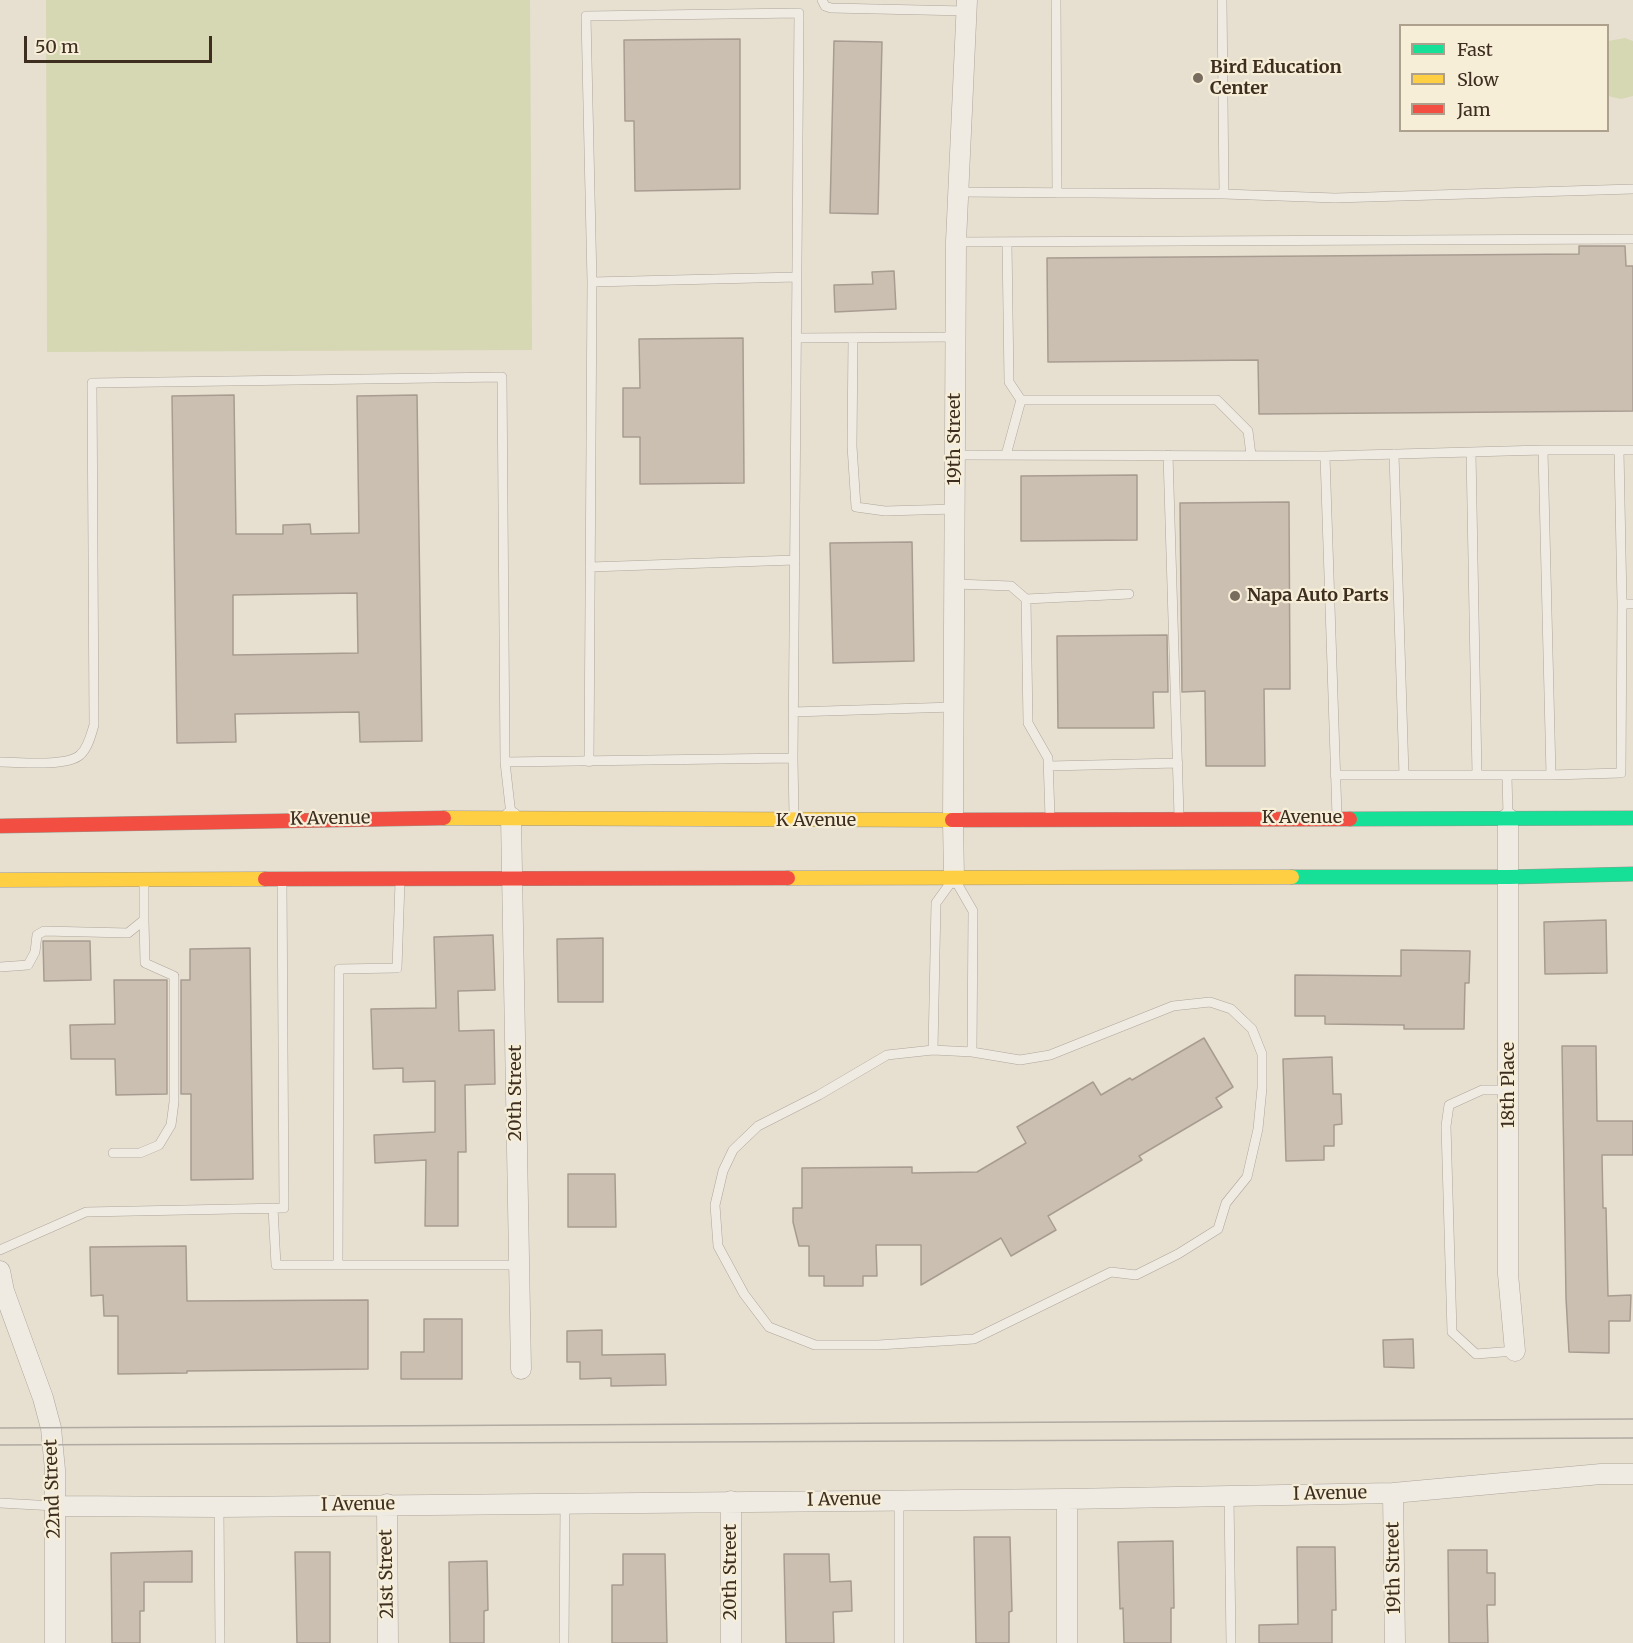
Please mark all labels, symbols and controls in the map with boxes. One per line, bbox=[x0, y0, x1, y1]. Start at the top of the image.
scale bar bbox=[27, 24, 214, 62]
legend bbox=[1399, 24, 1609, 132]
text: 50 m bbox=[35, 35, 79, 58]
text: Fast bbox=[1457, 38, 1493, 61]
place label: Bird Education Center bbox=[1210, 57, 1342, 100]
text: Slow bbox=[1457, 68, 1499, 91]
marker: Bird Education Center bbox=[1191, 71, 1205, 85]
text: Jam bbox=[1457, 98, 1491, 121]
street label: 19th Street bbox=[944, 393, 966, 485]
place label: Napa Auto Parts bbox=[1247, 585, 1389, 607]
marker: Napa Auto Parts bbox=[1228, 589, 1242, 603]
street label: K Avenue bbox=[1262, 807, 1342, 829]
street label: K Avenue bbox=[290, 808, 370, 830]
street label: K Avenue bbox=[776, 810, 856, 832]
street label: 18th Place bbox=[1498, 1042, 1520, 1128]
street label: 20th Street bbox=[505, 1045, 527, 1141]
street label: 22nd Street bbox=[40, 1439, 66, 1539]
street label: I Avenue bbox=[1293, 1483, 1367, 1505]
street label: I Avenue bbox=[807, 1489, 881, 1511]
street label: I Avenue bbox=[321, 1494, 395, 1516]
street label: 19th Street bbox=[1382, 1521, 1406, 1615]
street label: 20th Street bbox=[720, 1524, 742, 1620]
street label: 21st Street bbox=[375, 1529, 399, 1619]

